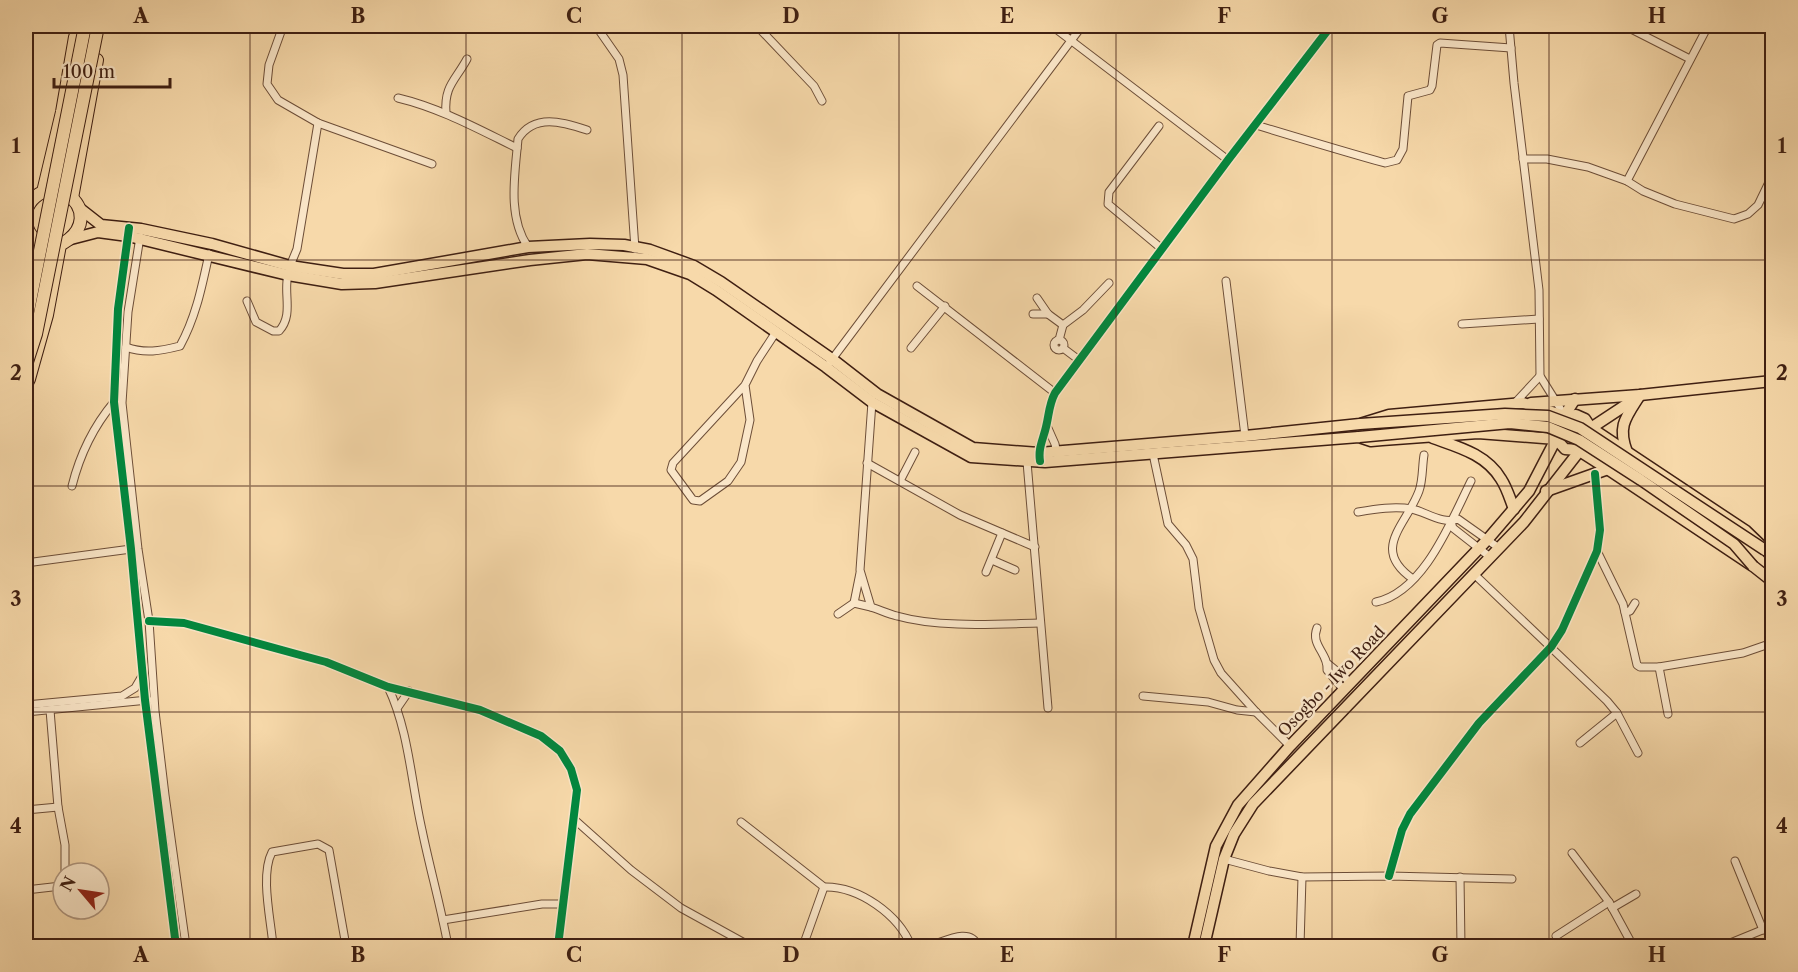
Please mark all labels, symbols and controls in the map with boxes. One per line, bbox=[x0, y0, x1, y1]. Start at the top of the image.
text: A bbox=[132, 4, 149, 28]
text: B bbox=[351, 4, 366, 28]
text: C bbox=[566, 4, 582, 28]
text: D bbox=[782, 4, 800, 28]
text: E bbox=[1000, 4, 1014, 28]
text: F bbox=[1217, 4, 1231, 28]
text: G bbox=[1432, 4, 1449, 28]
text: H bbox=[1648, 4, 1666, 28]
scale bar bbox=[54, 51, 170, 89]
text: 100 m bbox=[63, 61, 115, 83]
text: 1 bbox=[12, 134, 21, 158]
text: 1 bbox=[1778, 134, 1787, 158]
text: 2 bbox=[10, 361, 22, 385]
text: 2 bbox=[1776, 361, 1788, 385]
text: 3 bbox=[10, 587, 22, 611]
text: 3 bbox=[1776, 587, 1788, 611]
street label: Osogbo - Iwo Road bbox=[1273, 621, 1389, 740]
text: 4 bbox=[10, 814, 22, 838]
text: 4 bbox=[1776, 814, 1788, 838]
north arrow bbox=[51, 861, 111, 921]
text: N bbox=[56, 873, 80, 895]
text: A bbox=[132, 943, 149, 967]
text: B bbox=[351, 943, 366, 967]
text: C bbox=[566, 943, 582, 967]
text: D bbox=[782, 943, 800, 967]
text: E bbox=[1000, 943, 1014, 967]
text: F bbox=[1217, 943, 1231, 967]
text: G bbox=[1432, 943, 1449, 967]
text: H bbox=[1648, 943, 1666, 967]

